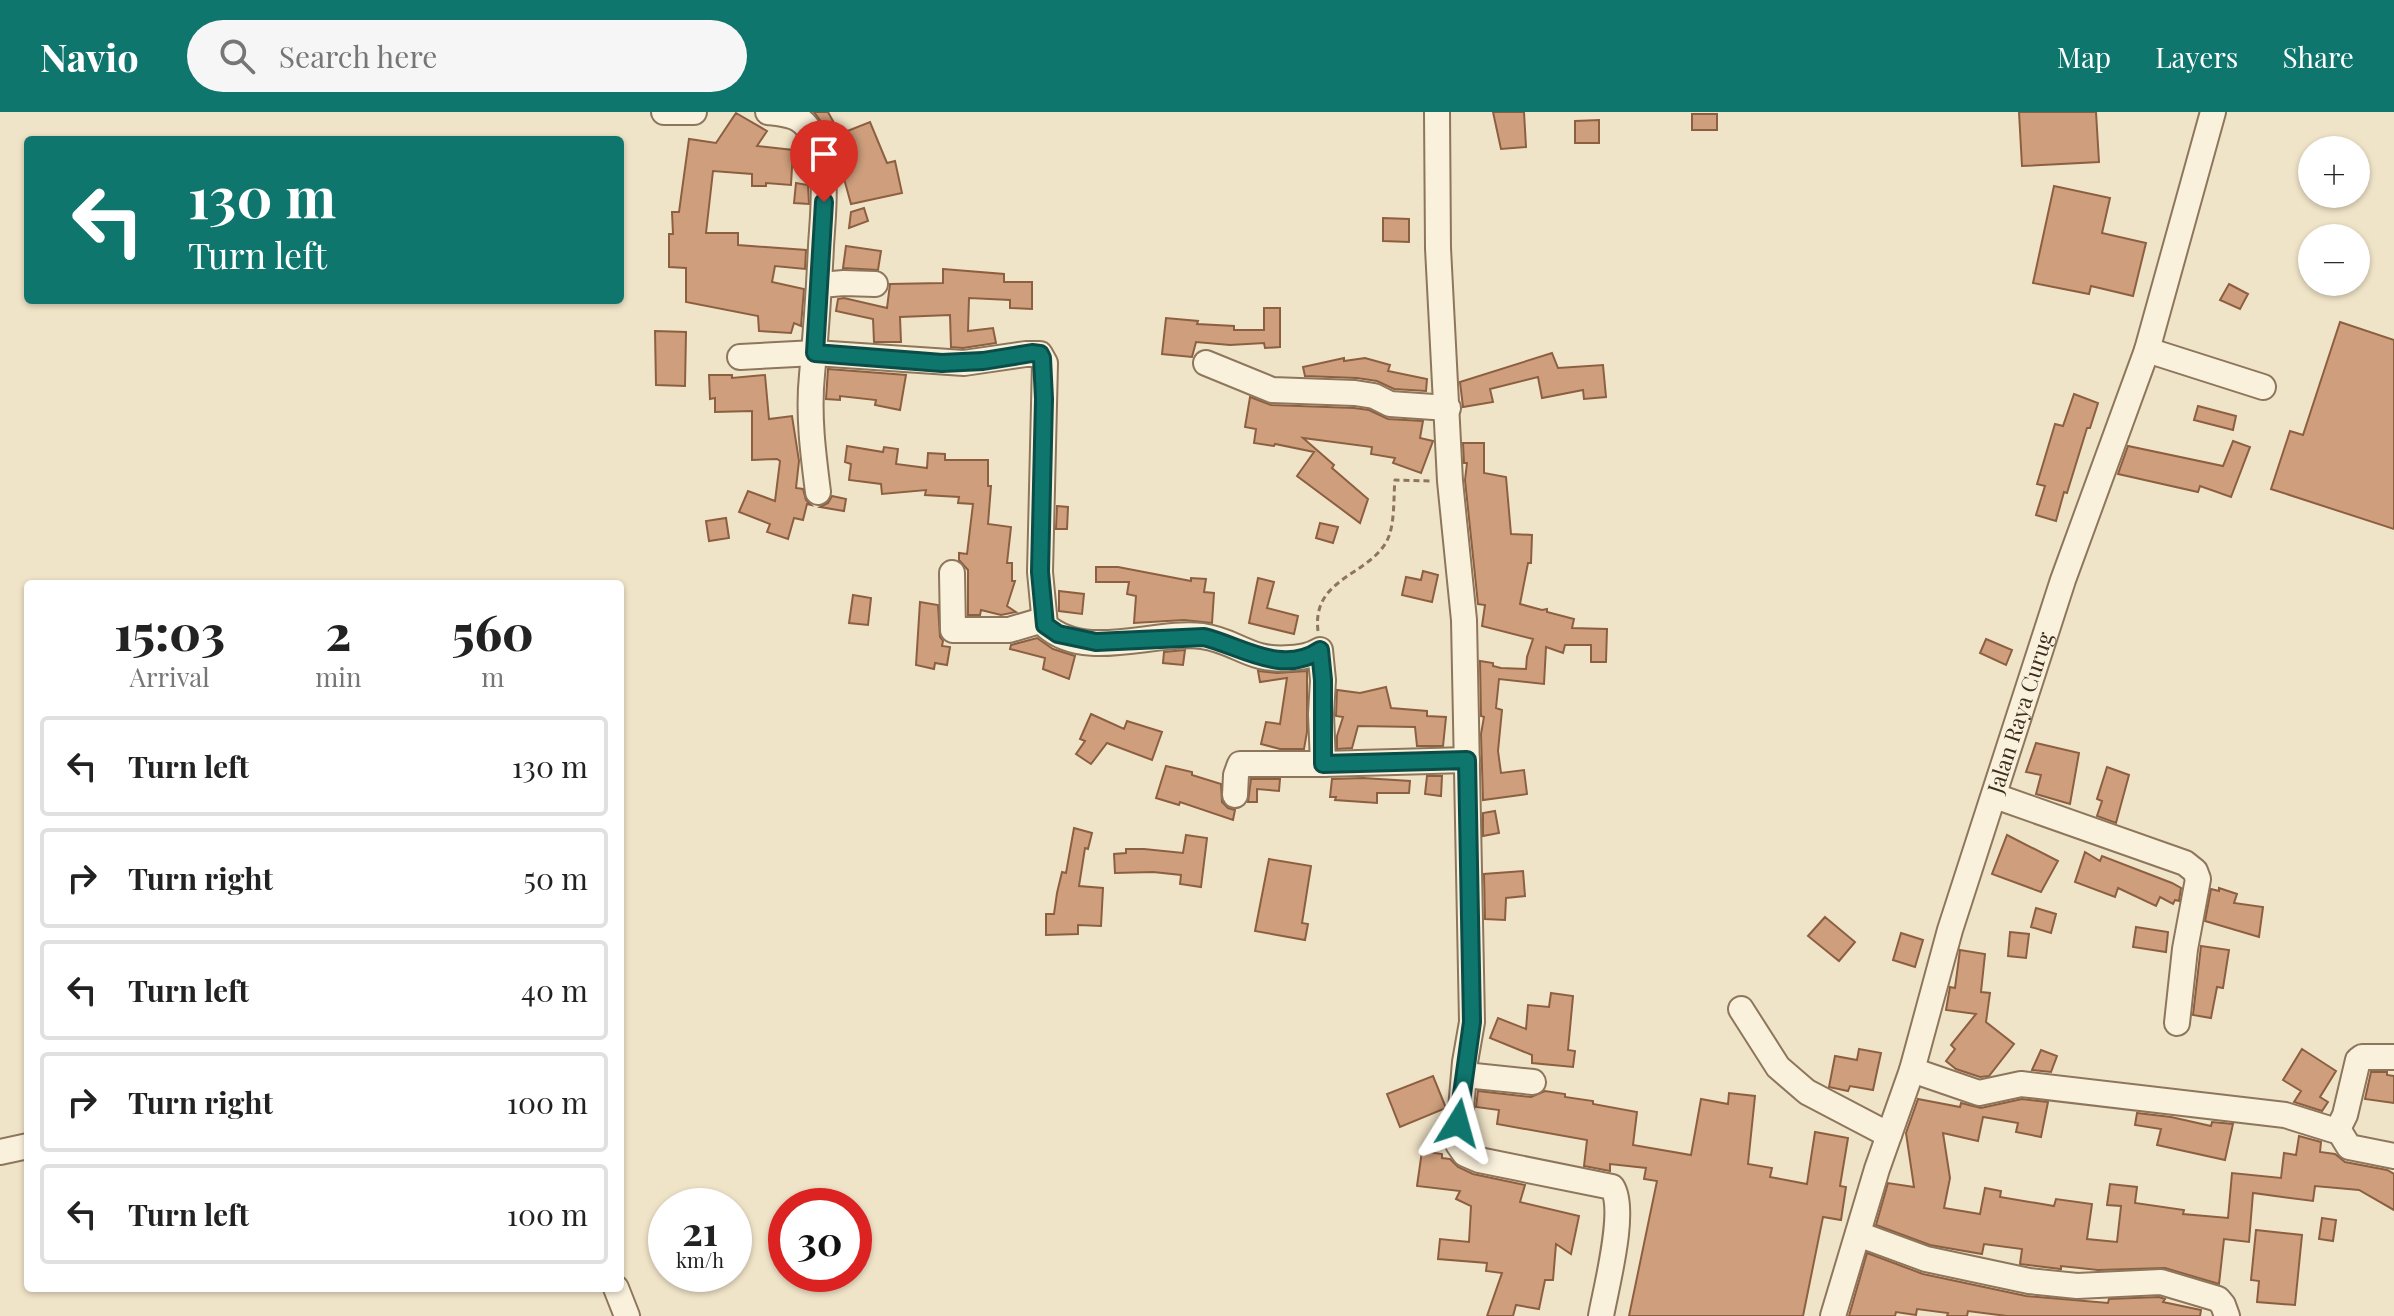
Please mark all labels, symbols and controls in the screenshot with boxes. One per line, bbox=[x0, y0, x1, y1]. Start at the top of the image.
search box bbox=[187, 20, 747, 92]
text: Navio bbox=[40, 31, 139, 82]
icon: search bbox=[215, 34, 259, 78]
text: Search here bbox=[279, 36, 437, 76]
text: Map bbox=[2057, 38, 2111, 75]
text: Layers bbox=[2155, 38, 2238, 75]
text: Share bbox=[2282, 38, 2354, 75]
pin bbox=[790, 120, 858, 202]
icon: arrive bbox=[802, 132, 846, 176]
map controls bbox=[2298, 136, 2370, 296]
button: + bbox=[2298, 136, 2370, 208]
text: 130 m bbox=[188, 158, 336, 233]
icon: left bbox=[56, 168, 160, 272]
button: − bbox=[2298, 224, 2370, 296]
text: Turn left bbox=[188, 230, 327, 278]
text: 15:03 bbox=[114, 599, 225, 663]
text: 2 bbox=[325, 599, 351, 663]
text: 560 bbox=[452, 599, 534, 663]
street label: Jalan Raya Curug bbox=[1979, 627, 2059, 798]
text: Arrival bbox=[130, 659, 210, 694]
text: min bbox=[315, 659, 361, 694]
text: m bbox=[481, 659, 504, 694]
icon: left bbox=[60, 744, 104, 788]
text: Turn left bbox=[128, 746, 249, 786]
text: 130 m bbox=[512, 746, 588, 786]
icon: right bbox=[60, 856, 104, 900]
text: Turn right bbox=[128, 858, 273, 898]
text: 50 m bbox=[523, 858, 588, 898]
icon: left bbox=[60, 968, 104, 1012]
text: Turn left bbox=[128, 970, 249, 1010]
text: 40 m bbox=[521, 970, 588, 1010]
icon: right bbox=[60, 1080, 104, 1124]
position arrow bbox=[1416, 1081, 1500, 1165]
text: Turn right bbox=[128, 1082, 273, 1122]
text: 100 m bbox=[507, 1082, 588, 1122]
speed limit sign: 30 bbox=[768, 1188, 872, 1292]
icon: left bbox=[60, 1192, 104, 1236]
text: Turn left bbox=[128, 1194, 249, 1234]
text: 100 m bbox=[507, 1194, 588, 1234]
text: 21 bbox=[682, 1203, 718, 1256]
text: km/h bbox=[676, 1246, 724, 1273]

